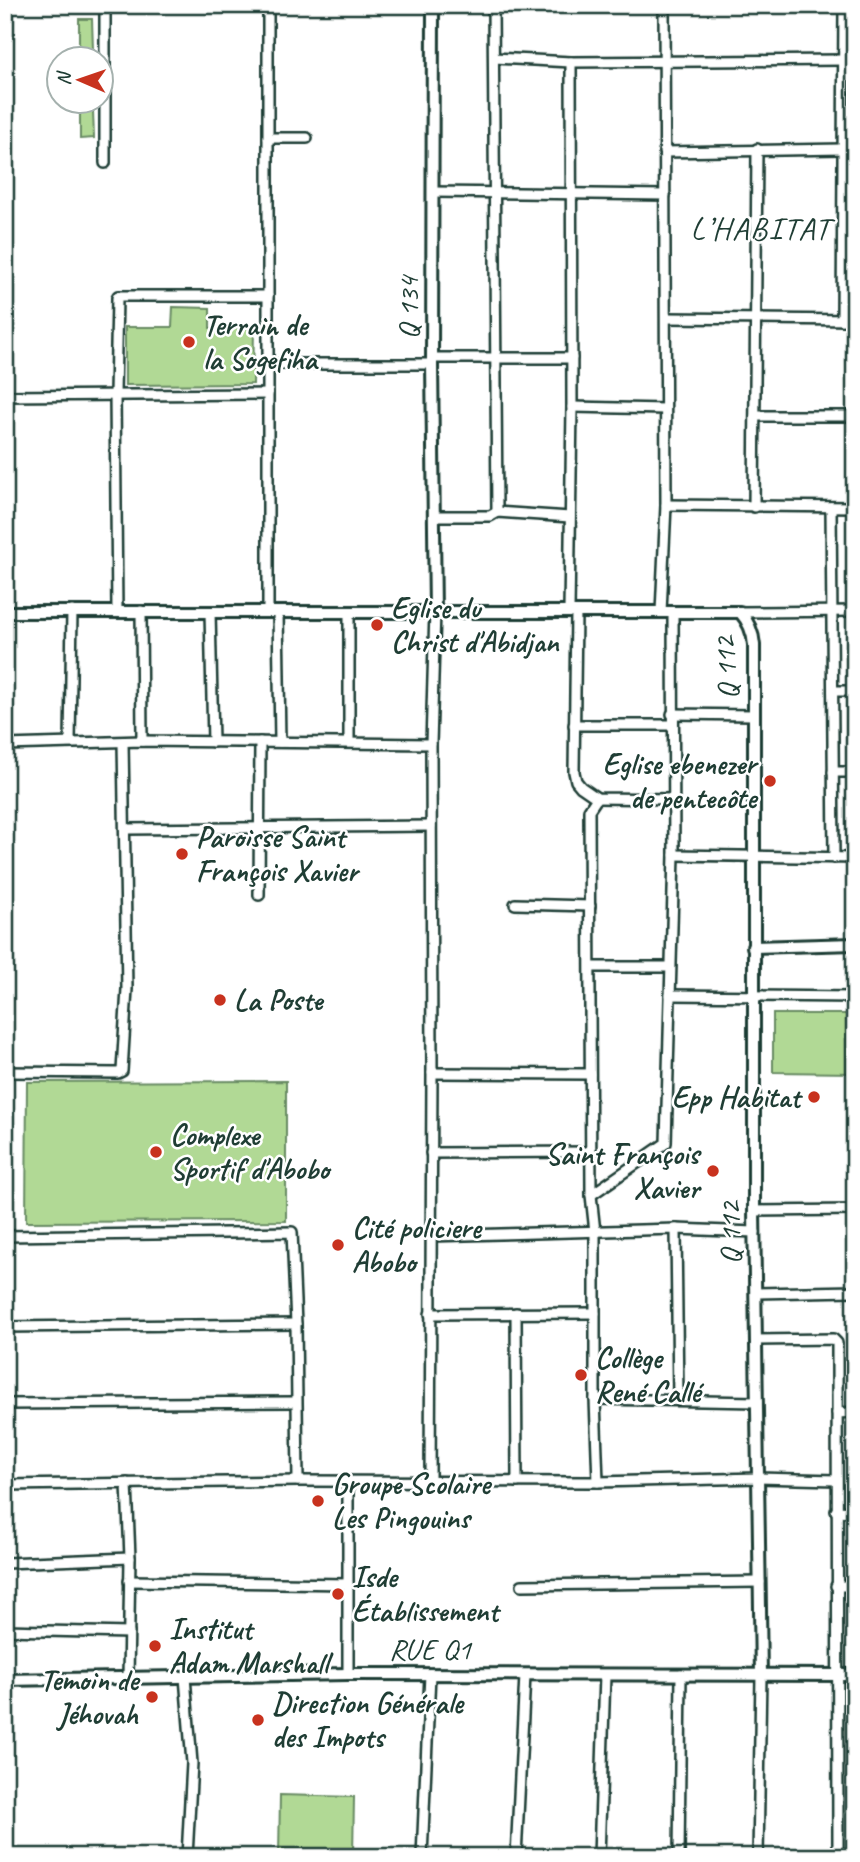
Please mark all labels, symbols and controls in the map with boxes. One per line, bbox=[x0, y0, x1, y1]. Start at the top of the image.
north arrow bbox=[46, 46, 116, 116]
text: N bbox=[52, 70, 76, 86]
district label: L’HABITAT bbox=[691, 208, 836, 249]
street label: Q 134 bbox=[389, 274, 427, 339]
place label: Terrain de la Sogefiha bbox=[203, 306, 319, 378]
marker: Terrain de la Sogefiha bbox=[181, 334, 197, 350]
place label: Eglise du Christ d'Abidjan bbox=[391, 589, 560, 661]
marker: Eglise du Christ d'Abidjan bbox=[369, 617, 385, 633]
street label: Q 112 bbox=[705, 633, 747, 701]
place label: Eglise ebenezer de pentecôte bbox=[603, 745, 759, 817]
marker: Eglise ebenezer de pentecôte bbox=[762, 773, 778, 789]
place label: Paroisse Saint François Xavier bbox=[196, 818, 361, 890]
marker: Paroisse Saint François Xavier bbox=[174, 846, 190, 862]
place label: La Poste bbox=[234, 981, 324, 1019]
marker: La Poste bbox=[212, 992, 228, 1008]
place label: Epp Habitat bbox=[672, 1078, 803, 1116]
marker: Epp Habitat bbox=[806, 1089, 822, 1105]
place label: Complexe Sportif d'Abobo bbox=[170, 1116, 332, 1188]
place label: Saint François Xavier bbox=[545, 1135, 702, 1207]
marker: Complexe Sportif d'Abobo bbox=[148, 1144, 164, 1160]
marker: Saint François Xavier bbox=[705, 1163, 721, 1179]
street label: Q 112 bbox=[710, 1199, 750, 1265]
place label: Cité policiere Abobo bbox=[352, 1209, 483, 1281]
marker: Cité policiere Abobo bbox=[330, 1237, 346, 1253]
place label: Collège René Callé bbox=[595, 1339, 704, 1411]
marker: Collège René Callé bbox=[573, 1367, 589, 1383]
place label: Groupe Scolaire Les Pingouins bbox=[332, 1465, 493, 1537]
marker: Groupe Scolaire Les Pingouins bbox=[310, 1493, 326, 1509]
place label: Isde Établissement bbox=[352, 1558, 501, 1630]
marker: Isde Établissement bbox=[330, 1586, 346, 1602]
place label: Institut Adam Marshall bbox=[169, 1610, 334, 1682]
street label: RUE Q1 bbox=[389, 1630, 472, 1668]
marker: Institut Adam Marshall bbox=[147, 1638, 163, 1654]
place label: Temoin de Jéhovah bbox=[40, 1661, 141, 1733]
place label: Direction Générale des Impots bbox=[272, 1684, 465, 1756]
marker: Temoin de Jéhovah bbox=[144, 1689, 160, 1705]
marker: Direction Générale des Impots bbox=[250, 1712, 266, 1728]

